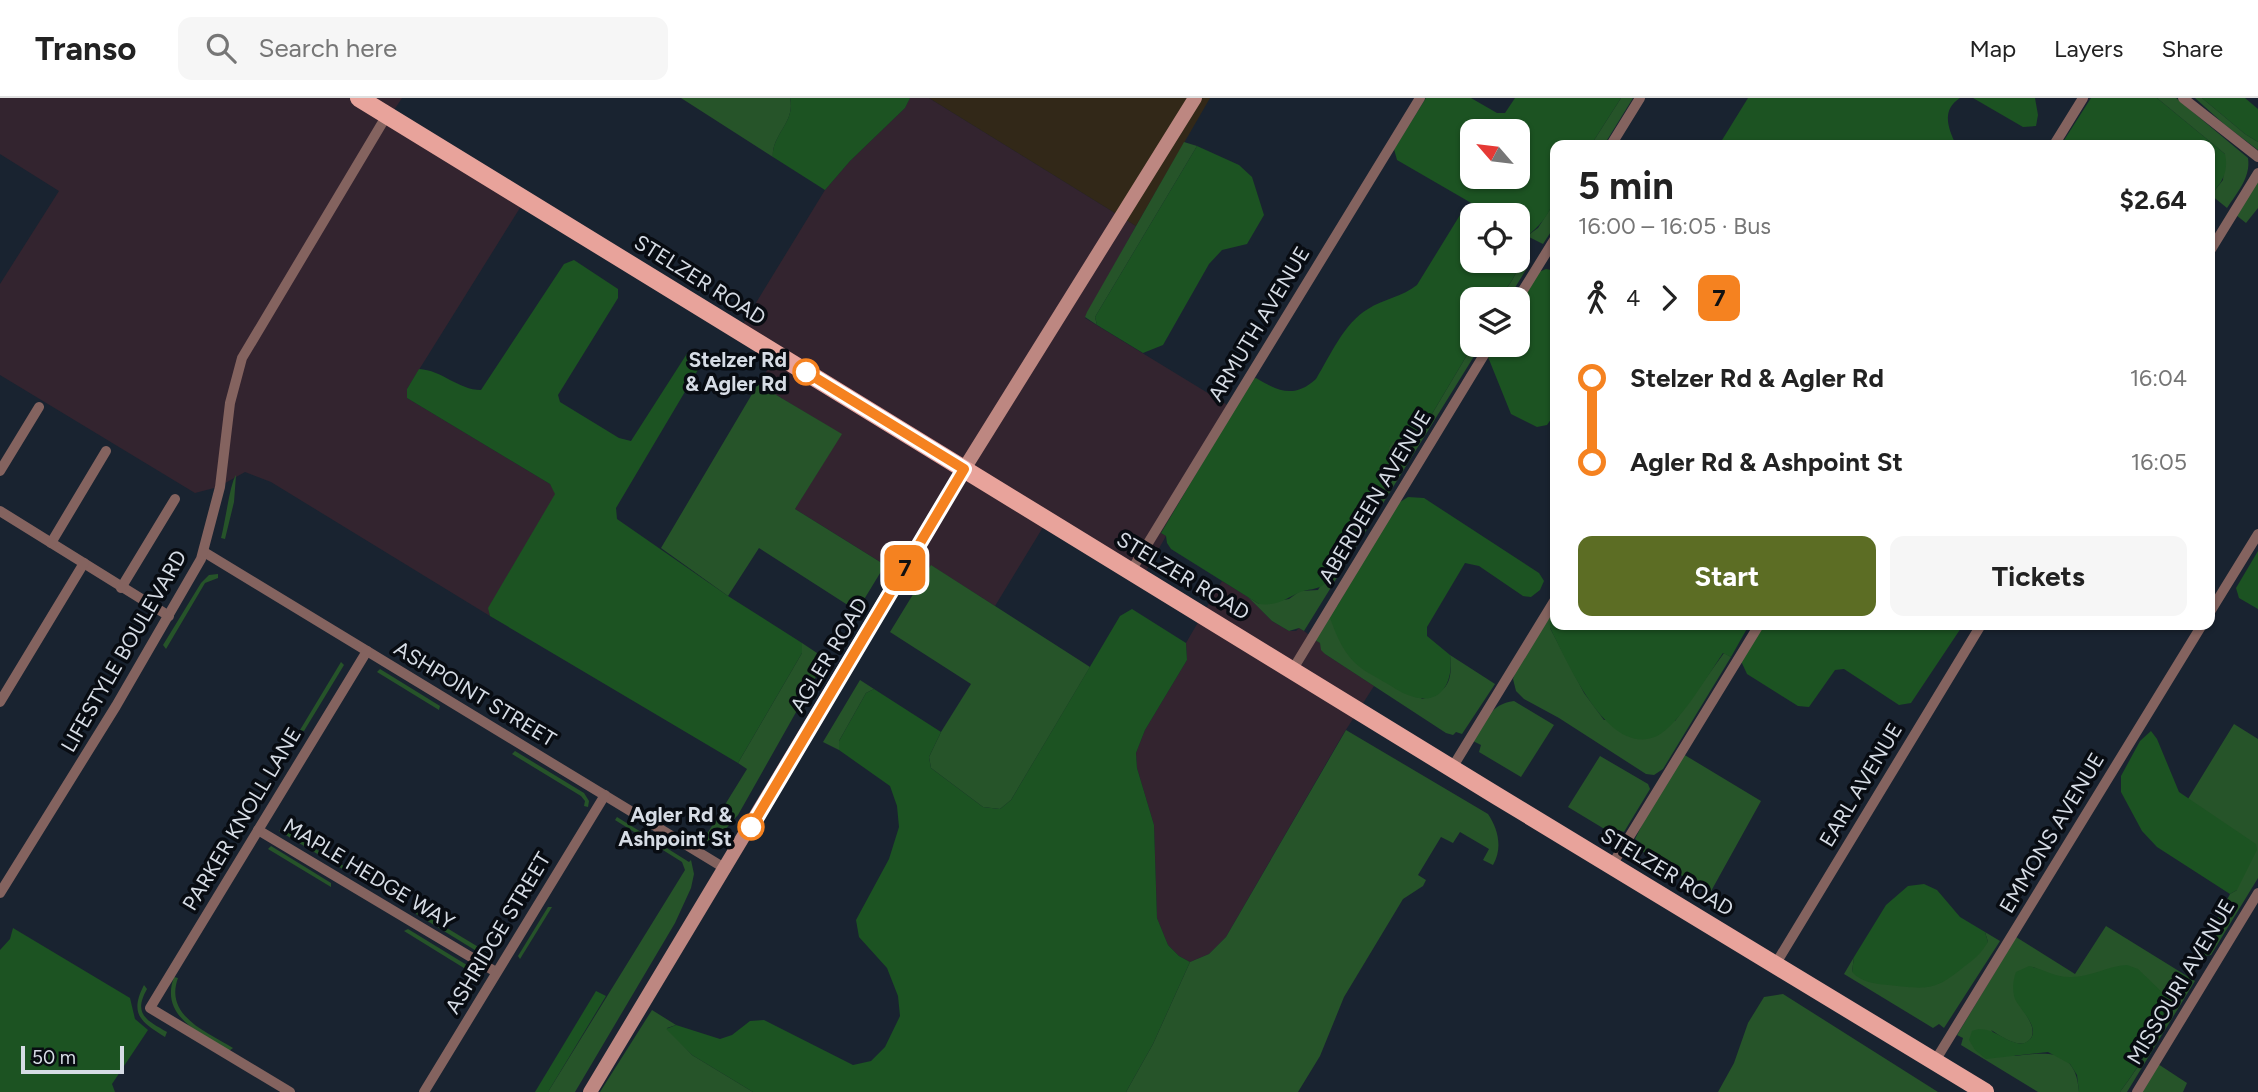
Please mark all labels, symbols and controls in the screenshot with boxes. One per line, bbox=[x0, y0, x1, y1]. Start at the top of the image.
search box bbox=[178, 17, 668, 80]
text: Transo bbox=[35, 29, 136, 68]
icon: search bbox=[202, 29, 240, 67]
text: Search here bbox=[258, 32, 397, 64]
text: Map bbox=[1969, 34, 2016, 63]
text: Layers bbox=[2054, 34, 2123, 63]
text: Share bbox=[2161, 34, 2223, 63]
north arrow bbox=[1460, 119, 1530, 189]
map controls bbox=[1460, 119, 1530, 357]
text: 5 min bbox=[1578, 163, 1674, 209]
text: $2.64 bbox=[2120, 184, 2187, 216]
button: locate bbox=[1460, 203, 1530, 273]
text: 16:00 – 16:05 · Bus bbox=[1578, 212, 1771, 240]
street label: STELZER ROAD bbox=[630, 229, 771, 330]
street label: ARMUTH AVENUE bbox=[1202, 242, 1315, 406]
icon: walk bbox=[1578, 279, 1616, 317]
icon: forward bbox=[1650, 279, 1688, 317]
text: 7 bbox=[1712, 283, 1726, 312]
text: 4 bbox=[1626, 284, 1640, 312]
button: layers bbox=[1460, 287, 1530, 357]
place label: Stelzer Rd & Agler Rd bbox=[685, 347, 787, 396]
marker: Stelzer Rd & Agler Rd bbox=[793, 359, 819, 385]
text: Stelzer Rd & Agler Rd bbox=[1630, 362, 1884, 394]
text: 16:04 bbox=[2130, 364, 2187, 392]
street label: ABERDEEN AVENUE bbox=[1313, 406, 1436, 588]
text: Agler Rd & Ashpoint St bbox=[1630, 446, 1903, 478]
text: 16:05 bbox=[2131, 448, 2187, 476]
street label: STELZER ROAD bbox=[1112, 526, 1254, 625]
button: Start bbox=[1578, 536, 1876, 616]
button: Tickets bbox=[1890, 536, 2187, 616]
street label: LIFESTYLE BOULEVARD bbox=[56, 545, 192, 756]
line badge: 7 bbox=[882, 545, 928, 591]
text: 7 bbox=[898, 553, 912, 582]
street label: AGLER ROAD bbox=[785, 593, 873, 717]
street label: ASHPOINT STREET bbox=[390, 635, 561, 752]
street label: EARL AVENUE bbox=[1814, 718, 1907, 851]
street label: PARKER KNOLL LANE bbox=[177, 723, 306, 915]
street label: EMMONS AVENUE bbox=[1994, 748, 2109, 917]
place label: Agler Rd & Ashpoint St bbox=[618, 802, 732, 851]
street label: MAPLE HEDGE WAY bbox=[279, 813, 460, 935]
marker: Agler Rd & Ashpoint St bbox=[738, 814, 764, 840]
street label: STELZER ROAD bbox=[1596, 822, 1738, 921]
street label: ASHRIDGE STREET bbox=[440, 847, 556, 1018]
street label: MISSOURI AVENUE bbox=[2121, 895, 2240, 1069]
scale bar bbox=[21, 1043, 124, 1075]
text: 50 m bbox=[32, 1046, 76, 1069]

